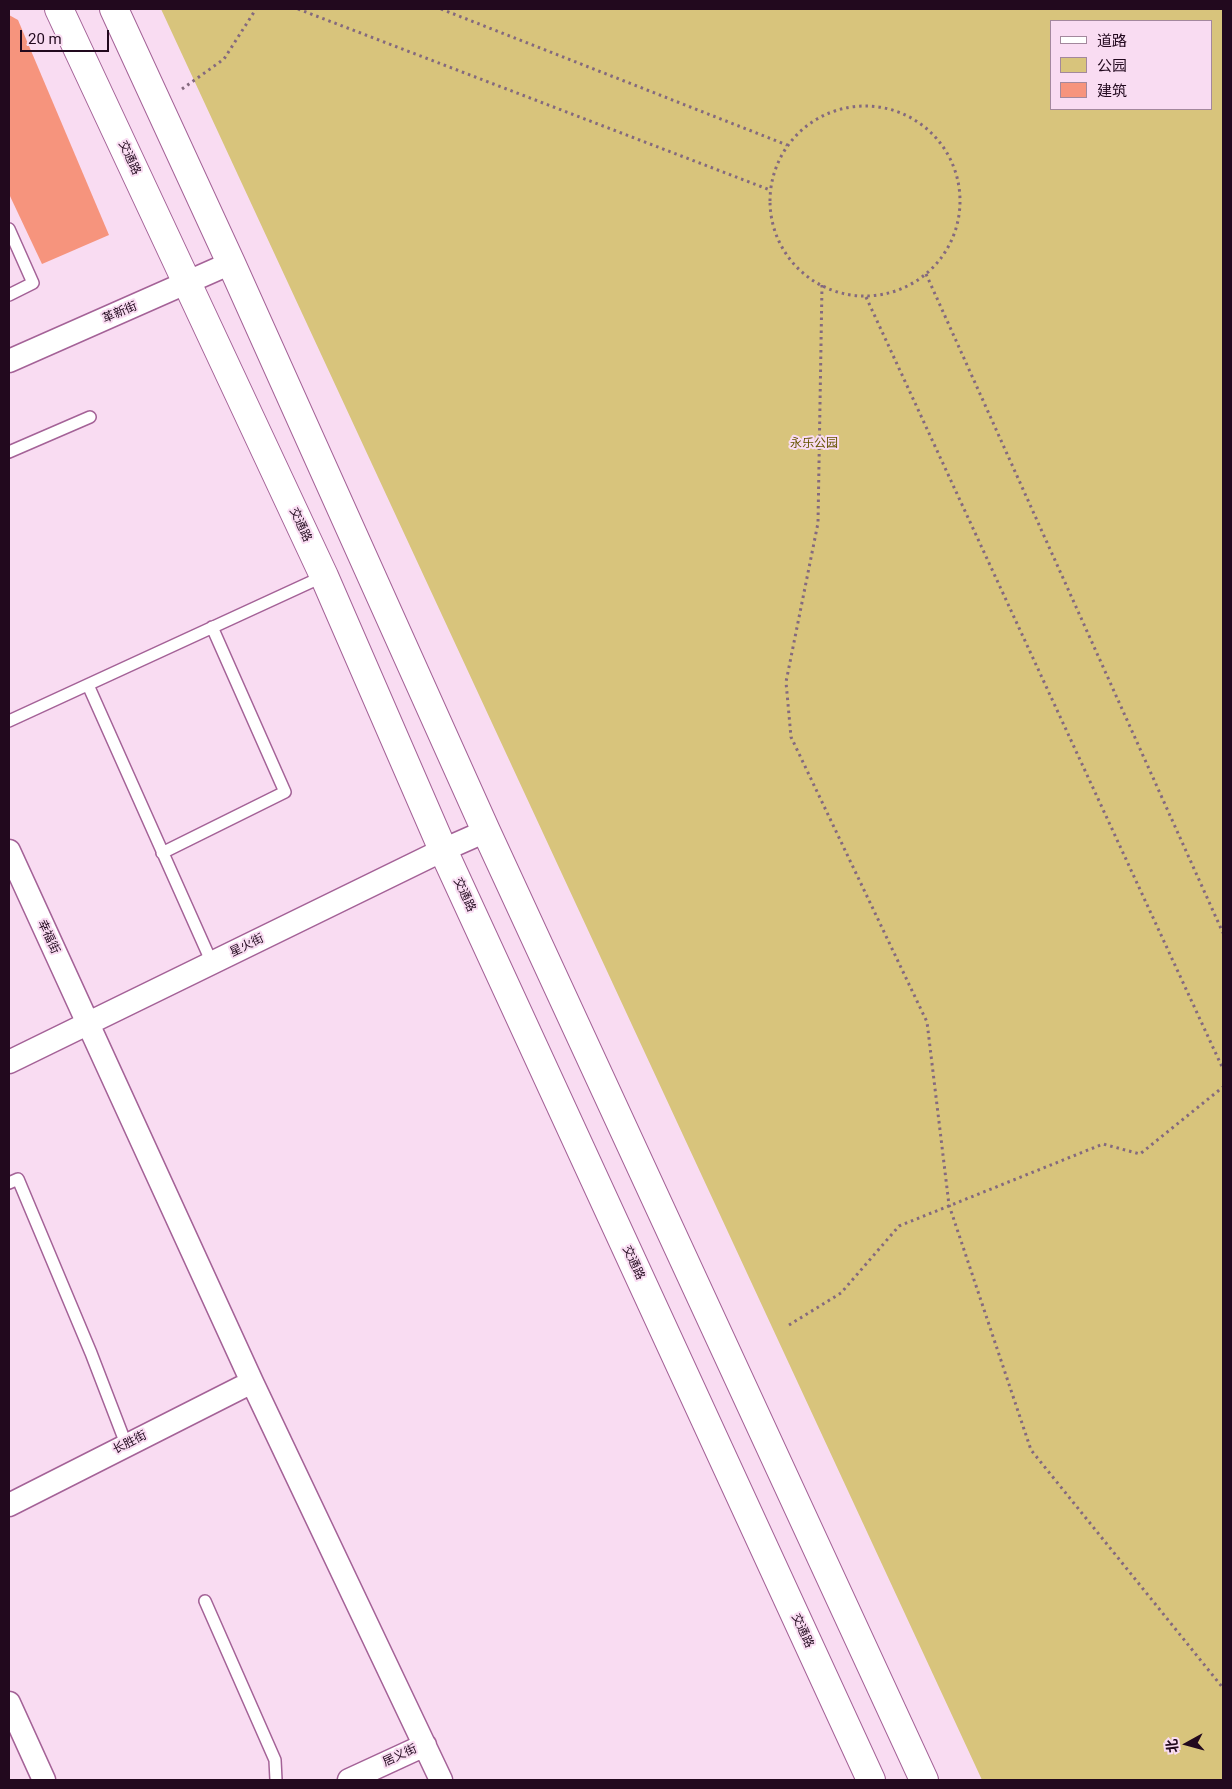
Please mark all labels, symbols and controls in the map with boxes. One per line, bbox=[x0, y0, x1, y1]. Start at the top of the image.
scale bar bbox=[22, 20, 111, 52]
legend bbox=[1050, 20, 1212, 110]
text: 20 m bbox=[28, 30, 62, 48]
text: 道路 bbox=[1097, 32, 1127, 50]
text: 公园 bbox=[1097, 57, 1127, 75]
text: 建筑 bbox=[1097, 82, 1127, 100]
street label: 交通路 bbox=[115, 139, 143, 177]
street label: 革新街 bbox=[101, 299, 139, 327]
park label: 永乐公园 bbox=[790, 437, 838, 451]
street label: 交通路 bbox=[286, 506, 314, 544]
street label: 交通路 bbox=[450, 876, 478, 914]
street label: 幸福街 bbox=[34, 918, 62, 956]
street label: 星火街 bbox=[228, 932, 266, 960]
street label: 交通路 bbox=[619, 1244, 647, 1282]
street label: 长胜街 bbox=[111, 1428, 149, 1458]
street label: 交通路 bbox=[788, 1612, 816, 1650]
north arrow bbox=[1162, 1719, 1212, 1769]
text: 北 bbox=[1163, 1738, 1181, 1754]
street label: 居义街 bbox=[381, 1742, 419, 1770]

